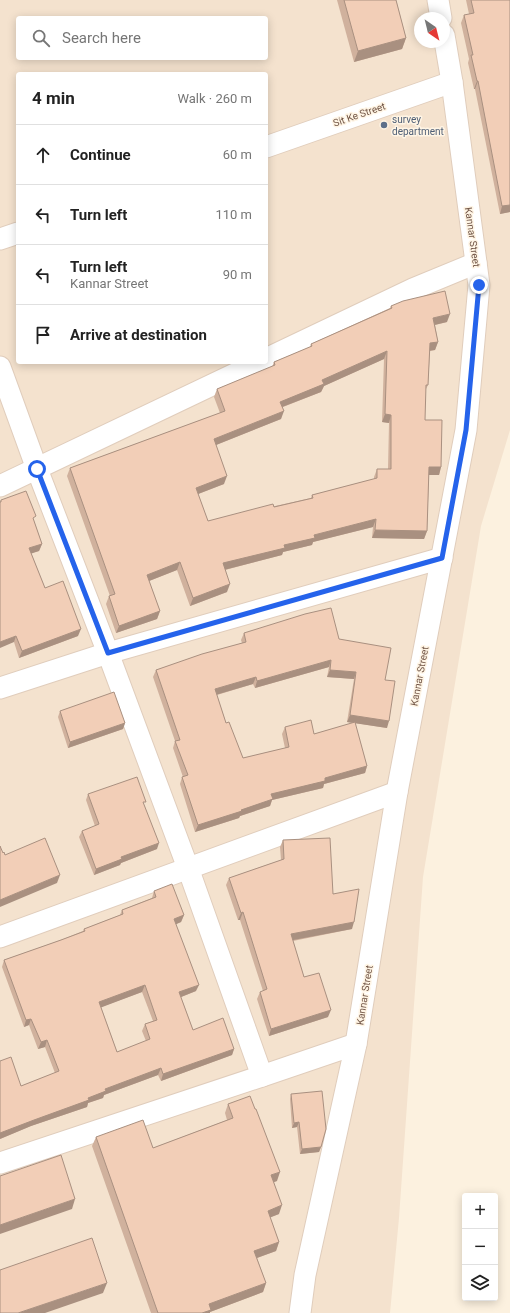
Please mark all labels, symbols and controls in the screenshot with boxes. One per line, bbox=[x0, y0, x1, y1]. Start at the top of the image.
north arrow bbox=[414, 12, 450, 48]
search box bbox=[16, 16, 268, 60]
icon: search bbox=[30, 27, 52, 49]
text: Search here bbox=[62, 29, 141, 47]
text: 4 min bbox=[32, 88, 75, 108]
text: Walk · 260 m bbox=[177, 91, 252, 106]
street label: Sit Ke Street bbox=[332, 100, 387, 129]
place label: survey department bbox=[392, 114, 444, 137]
marker: survey department bbox=[379, 120, 389, 130]
icon: ahead bbox=[32, 144, 54, 166]
text: Continue bbox=[70, 146, 131, 164]
text: 60 m bbox=[223, 147, 252, 162]
icon: left bbox=[32, 204, 54, 226]
text: Turn left bbox=[70, 206, 127, 224]
street label: Kannar Street bbox=[463, 206, 482, 268]
text: 110 m bbox=[215, 207, 252, 222]
text: Turn left bbox=[70, 258, 127, 276]
icon: left bbox=[32, 264, 54, 286]
text: 90 m bbox=[223, 267, 252, 282]
text: Kannar Street bbox=[70, 276, 149, 291]
route end bbox=[470, 276, 488, 294]
icon: arrive bbox=[32, 324, 54, 346]
text: Arrive at destination bbox=[70, 326, 207, 344]
route start bbox=[28, 460, 46, 478]
street label: Kannar Street bbox=[408, 645, 431, 707]
street label: Kannar Street bbox=[354, 964, 375, 1026]
map controls bbox=[462, 1193, 498, 1301]
button: + bbox=[462, 1193, 498, 1229]
button: − bbox=[462, 1229, 498, 1265]
button: layers bbox=[462, 1265, 498, 1301]

